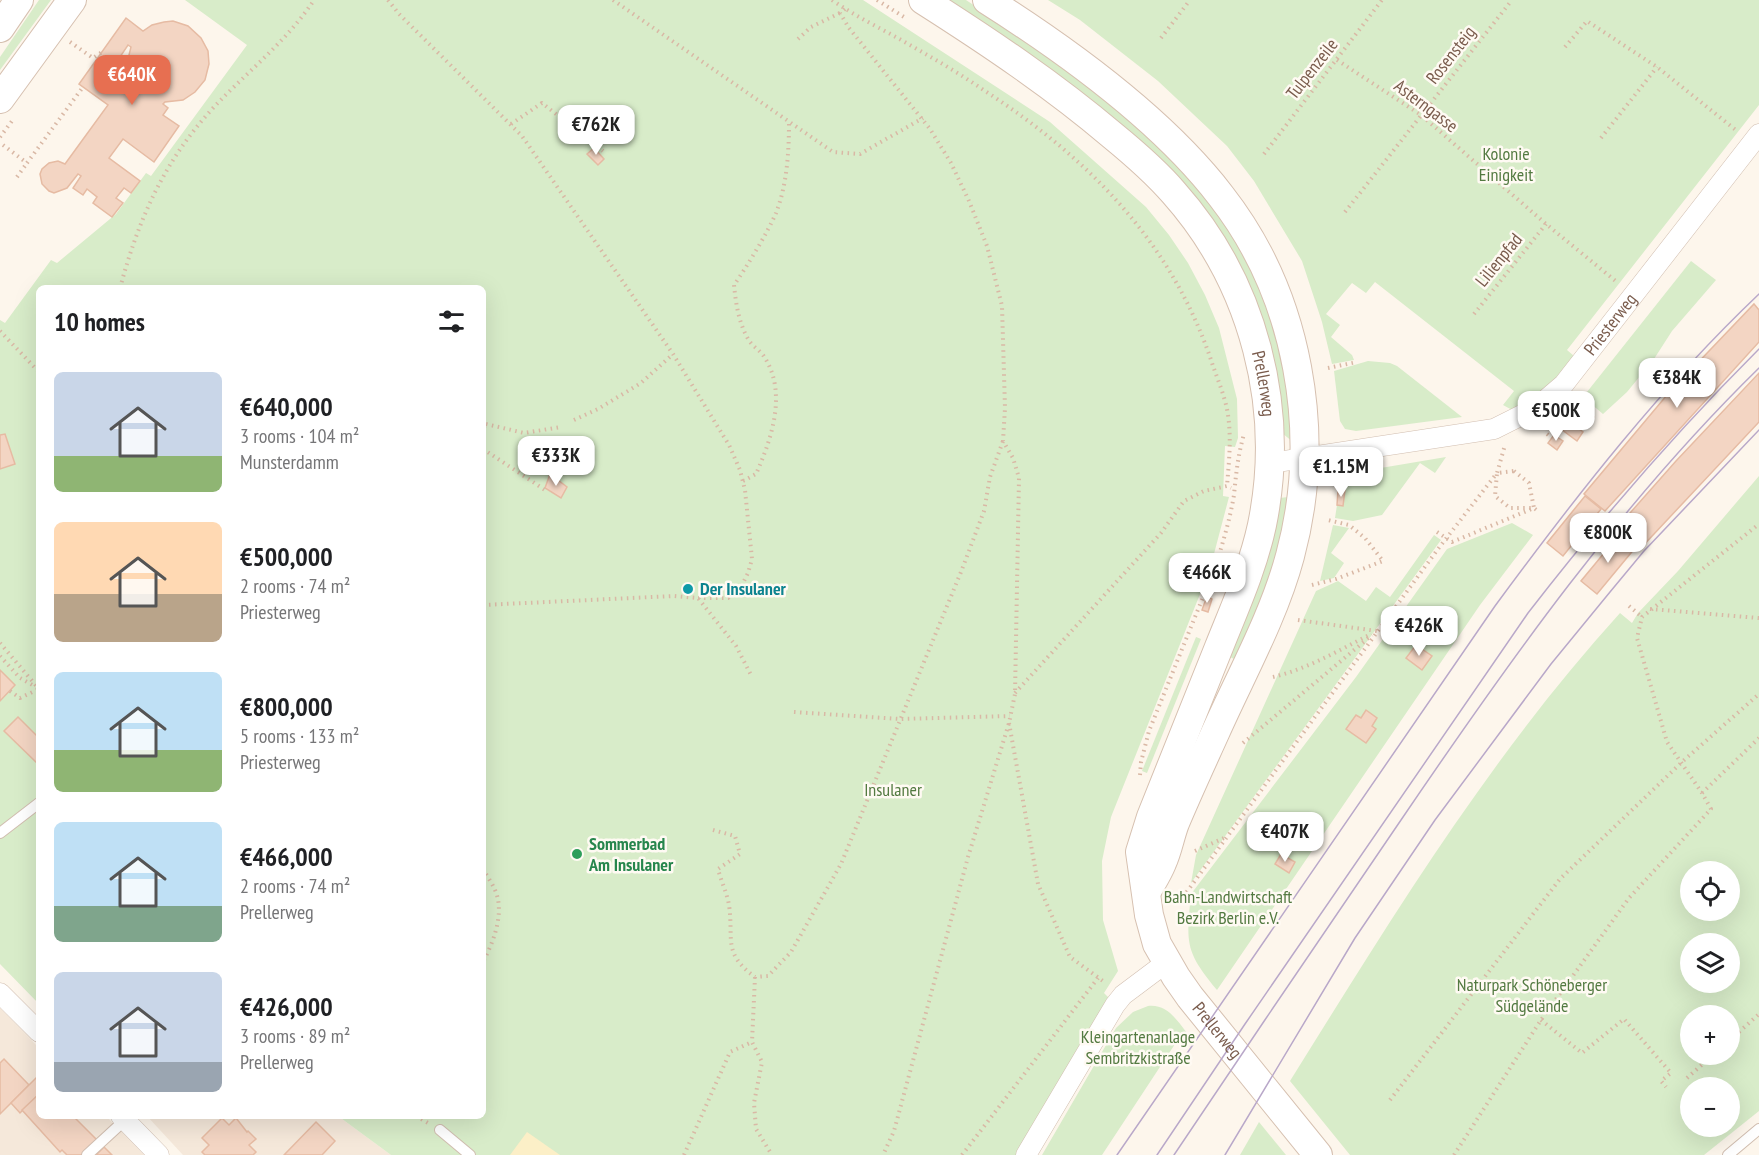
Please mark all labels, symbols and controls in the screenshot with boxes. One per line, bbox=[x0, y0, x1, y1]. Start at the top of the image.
street label: Rosensteig bbox=[1421, 21, 1480, 88]
street label: Tulpenzeile bbox=[1281, 34, 1343, 104]
pin: €640K bbox=[90, 55, 174, 106]
text: €640K bbox=[108, 61, 156, 87]
street label: Asterngasse bbox=[1390, 74, 1463, 137]
pin: €762K bbox=[554, 105, 638, 156]
text: €762K bbox=[572, 111, 620, 137]
park label: Kolonie Einigkeit bbox=[1479, 142, 1533, 186]
street label: Lilienpfad bbox=[1470, 228, 1527, 291]
street label: Priesterweg bbox=[1579, 288, 1642, 360]
text: 10 homes bbox=[54, 305, 145, 338]
icon: filters bbox=[435, 305, 468, 338]
street label: Prellerweg bbox=[1247, 348, 1280, 417]
pin: €384K bbox=[1635, 358, 1719, 409]
text: €384K bbox=[1653, 364, 1701, 390]
text: €640,000 bbox=[240, 390, 333, 423]
pin: €500K bbox=[1514, 391, 1598, 442]
icon: home bbox=[102, 396, 174, 468]
text: €500K bbox=[1532, 397, 1580, 423]
text: 3 rooms · 104 m² bbox=[240, 423, 359, 449]
pin: €333K bbox=[514, 436, 598, 487]
text: €333K bbox=[532, 442, 580, 468]
pin: €1.15M bbox=[1292, 447, 1390, 498]
text: Munsterdamm bbox=[240, 449, 339, 475]
text: €1.15M bbox=[1313, 453, 1369, 479]
pin: €800K bbox=[1566, 513, 1650, 564]
text: €800K bbox=[1584, 519, 1632, 545]
text: €500,000 bbox=[240, 540, 333, 573]
icon: home bbox=[102, 546, 174, 618]
pin: €466K bbox=[1165, 553, 1249, 604]
text: €466K bbox=[1183, 559, 1231, 585]
text: 2 rooms · 74 m² bbox=[240, 573, 350, 599]
place label: Der Insulaner bbox=[700, 577, 787, 600]
marker: Der Insulaner bbox=[681, 582, 695, 596]
text: Priesterweg bbox=[240, 599, 321, 625]
pin: €426K bbox=[1377, 606, 1461, 657]
text: €426K bbox=[1395, 612, 1443, 638]
text: €800,000 bbox=[240, 690, 333, 723]
icon: home bbox=[102, 696, 174, 768]
text: 5 rooms · 133 m² bbox=[240, 723, 359, 749]
text: Priesterweg bbox=[240, 749, 321, 775]
park label: Insulaner bbox=[864, 778, 922, 801]
pin: €407K bbox=[1243, 812, 1327, 863]
text: €407K bbox=[1261, 818, 1309, 844]
place label: Sommerbad Am Insulaner bbox=[588, 832, 674, 876]
text: €466,000 bbox=[240, 840, 333, 873]
icon: home bbox=[102, 846, 174, 918]
marker: Sommerbad Am Insulaner bbox=[570, 847, 584, 861]
map controls bbox=[1680, 861, 1740, 1137]
button: locate bbox=[1680, 861, 1740, 921]
text: 2 rooms · 74 m² bbox=[240, 873, 350, 899]
park label: Bahn-Landwirtschaft Bezirk Berlin e.V. bbox=[1164, 885, 1292, 929]
text: Prellerweg bbox=[240, 899, 314, 925]
button: layers bbox=[1680, 933, 1740, 993]
park label: Naturpark Schöneberger Südgelände bbox=[1457, 973, 1607, 1017]
text: €426,000 bbox=[240, 990, 333, 1023]
icon: home bbox=[102, 996, 174, 1068]
street label: Prellerweg bbox=[1188, 997, 1247, 1063]
button: + bbox=[1680, 1005, 1740, 1065]
text: 3 rooms · 89 m² bbox=[240, 1023, 350, 1049]
park label: Kleingartenanlage Sembritzkistraße bbox=[1081, 1025, 1195, 1069]
text: Prellerweg bbox=[240, 1049, 314, 1075]
button: − bbox=[1680, 1077, 1740, 1137]

